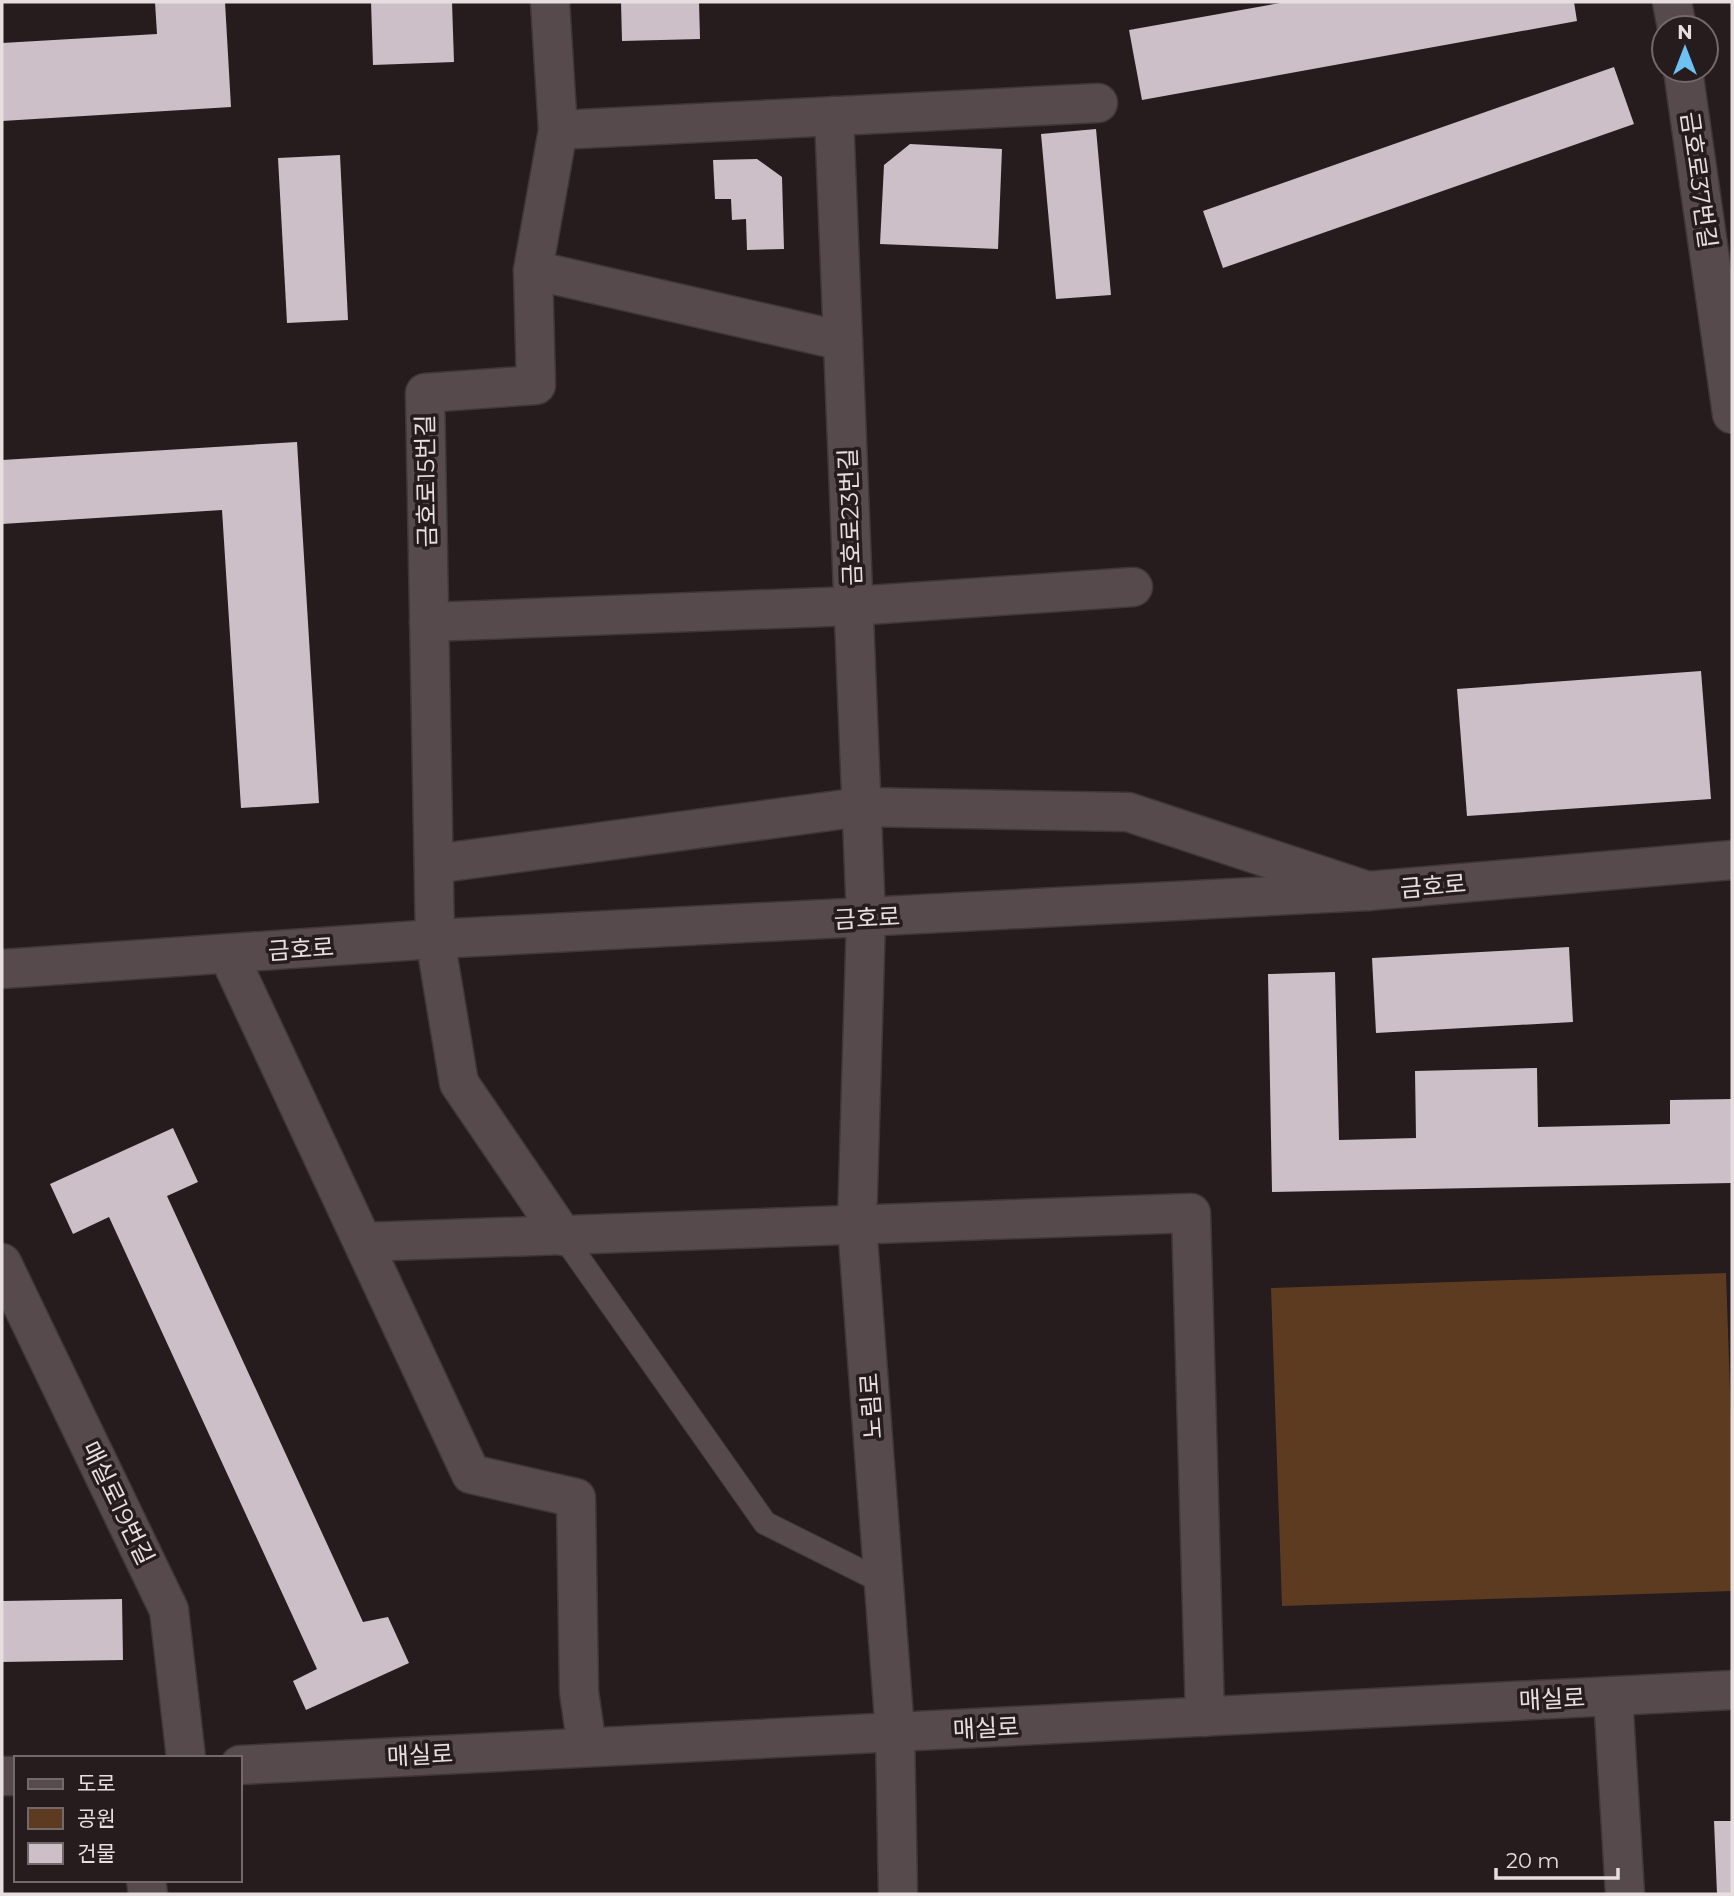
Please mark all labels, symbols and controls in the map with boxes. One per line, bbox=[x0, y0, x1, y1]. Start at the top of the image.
north arrow bbox=[1650, 14, 1720, 84]
text: N bbox=[1677, 21, 1693, 44]
street label: 금호로37번길 bbox=[1675, 110, 1723, 250]
street label: 금호로15번길 bbox=[410, 414, 442, 548]
street label: 금호로23번길 bbox=[833, 448, 867, 586]
street label: 금호로 bbox=[1399, 869, 1467, 903]
street label: 금호로 bbox=[833, 902, 901, 934]
street label: 금호로 bbox=[267, 932, 335, 966]
street label: 노림로 bbox=[854, 1372, 888, 1440]
street label: 매실로19번길 bbox=[76, 1437, 160, 1569]
street label: 매실로 bbox=[1518, 1683, 1586, 1715]
street label: 매실로 bbox=[952, 1712, 1020, 1744]
street label: 매실로 bbox=[386, 1739, 454, 1771]
legend bbox=[14, 1756, 242, 1882]
text: 도로 bbox=[77, 1771, 116, 1796]
text: 공원 bbox=[77, 1806, 116, 1831]
scale bar bbox=[1496, 1836, 1618, 1880]
text: 건물 bbox=[77, 1841, 116, 1866]
text: 20 m bbox=[1506, 1848, 1560, 1873]

